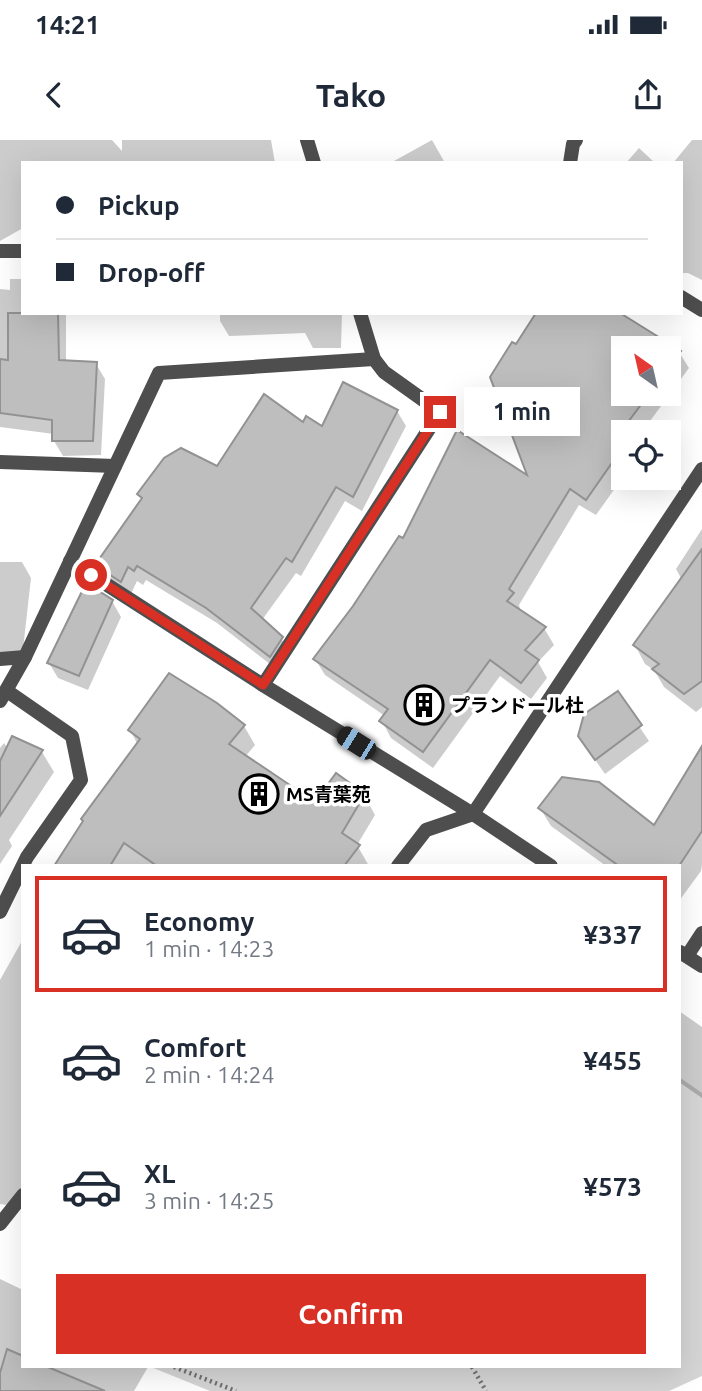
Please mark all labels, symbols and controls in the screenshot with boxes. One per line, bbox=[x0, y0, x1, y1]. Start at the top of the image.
text: 14:21 bbox=[35, 10, 100, 39]
icon: back bbox=[35, 76, 73, 114]
icon: share bbox=[629, 76, 667, 114]
text: Tako bbox=[316, 77, 386, 113]
text: Pickup bbox=[98, 191, 180, 220]
text: Drop-off bbox=[98, 258, 205, 287]
north arrow bbox=[611, 336, 681, 406]
map controls bbox=[611, 336, 681, 490]
callout: 1 min bbox=[464, 387, 580, 436]
route end bbox=[424, 396, 456, 428]
text: 1 min bbox=[493, 399, 551, 424]
button: locate bbox=[611, 420, 681, 490]
route start bbox=[75, 559, 107, 591]
building icon: プランドール杜 bbox=[403, 684, 445, 726]
place label: プランドール杜 bbox=[451, 694, 584, 716]
car bbox=[333, 723, 380, 763]
building icon: MS青葉苑 bbox=[238, 773, 280, 815]
place label: MS青葉苑 bbox=[286, 783, 371, 805]
icon: car bbox=[60, 903, 123, 966]
text: Economy bbox=[144, 907, 254, 936]
text: ¥337 bbox=[583, 920, 642, 949]
text: 1 min · 14:23 bbox=[144, 936, 275, 961]
icon: car bbox=[60, 1029, 123, 1092]
text: Comfort bbox=[144, 1033, 247, 1062]
text: ¥455 bbox=[583, 1046, 642, 1075]
text: 2 min · 14:24 bbox=[144, 1062, 275, 1087]
icon: car bbox=[60, 1155, 123, 1218]
text: XL bbox=[144, 1159, 175, 1188]
text: ¥573 bbox=[583, 1172, 642, 1201]
text: 3 min · 14:25 bbox=[144, 1188, 275, 1213]
button: Confirm bbox=[56, 1274, 646, 1354]

